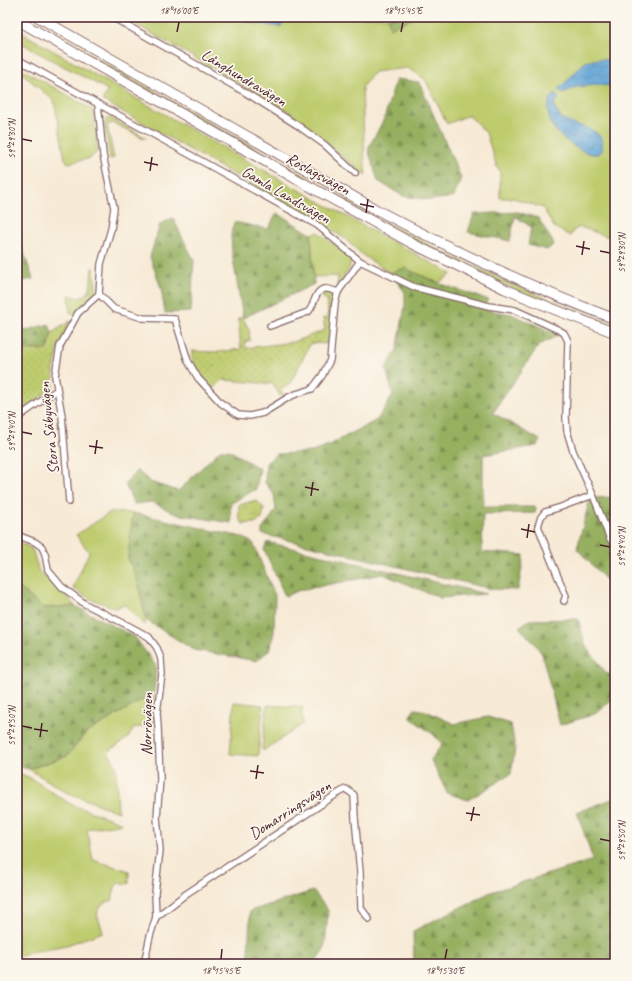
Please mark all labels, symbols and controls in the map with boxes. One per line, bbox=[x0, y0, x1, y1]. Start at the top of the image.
text: 18°16'00"E bbox=[160, 4, 200, 17]
text: 18°15'45"E bbox=[384, 4, 424, 17]
street label: Långhundravägen bbox=[198, 45, 291, 112]
text: 59°29'30"N bbox=[5, 117, 18, 159]
street label: Roslagsvägen bbox=[282, 148, 354, 200]
street label: Gamla Landsvägen bbox=[238, 161, 335, 229]
text: 59°29'30"N bbox=[615, 231, 628, 273]
street label: Stora Säbyvägen bbox=[34, 380, 64, 475]
text: 59°29'40"N bbox=[5, 410, 18, 452]
text: 59°29'40"N bbox=[615, 525, 628, 567]
street label: Norrövägen bbox=[136, 692, 158, 756]
text: 59°29'50"N bbox=[5, 704, 18, 746]
street label: Domarringsvägen bbox=[245, 776, 335, 844]
text: 59°29'50"N bbox=[615, 819, 628, 861]
text: 18°15'45"E bbox=[202, 964, 242, 977]
text: 18°15'30"E bbox=[426, 964, 466, 977]

